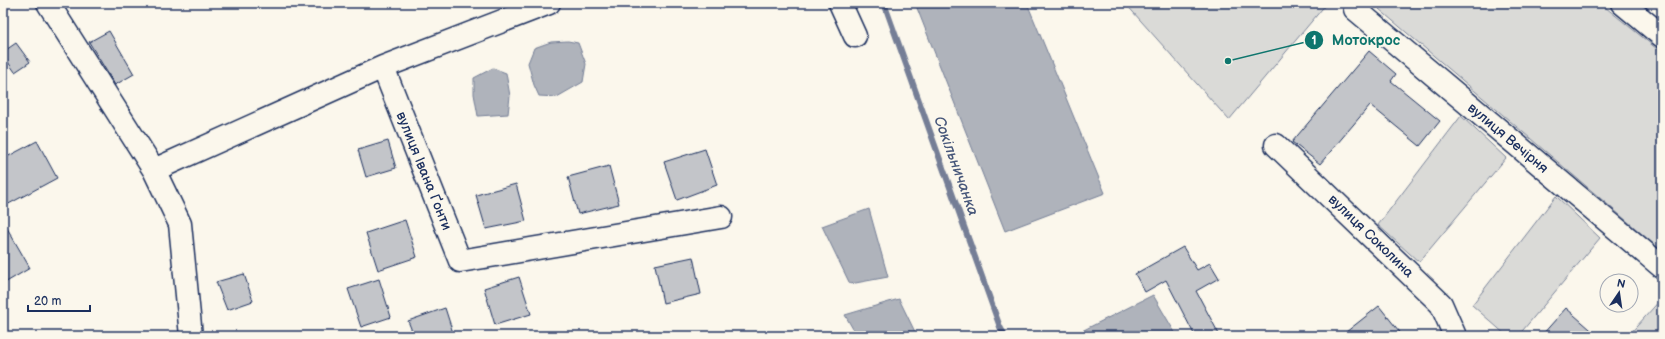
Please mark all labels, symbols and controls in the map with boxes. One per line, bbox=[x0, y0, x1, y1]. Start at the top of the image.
callout: Мотокрос bbox=[1304, 27, 1409, 54]
text: Мотокрос bbox=[1332, 31, 1401, 50]
text: 1 bbox=[1311, 33, 1317, 48]
street label: вулиця Вечірня bbox=[1464, 99, 1552, 177]
street label: вулиця Івана Ґонти bbox=[392, 109, 456, 233]
water label: Сокільничанка bbox=[929, 114, 983, 218]
street label: вулиця Соколина bbox=[1325, 191, 1418, 282]
north arrow bbox=[1599, 273, 1639, 313]
text: N bbox=[1616, 276, 1627, 291]
scale bar bbox=[28, 287, 90, 313]
text: 20 m bbox=[34, 294, 61, 309]

